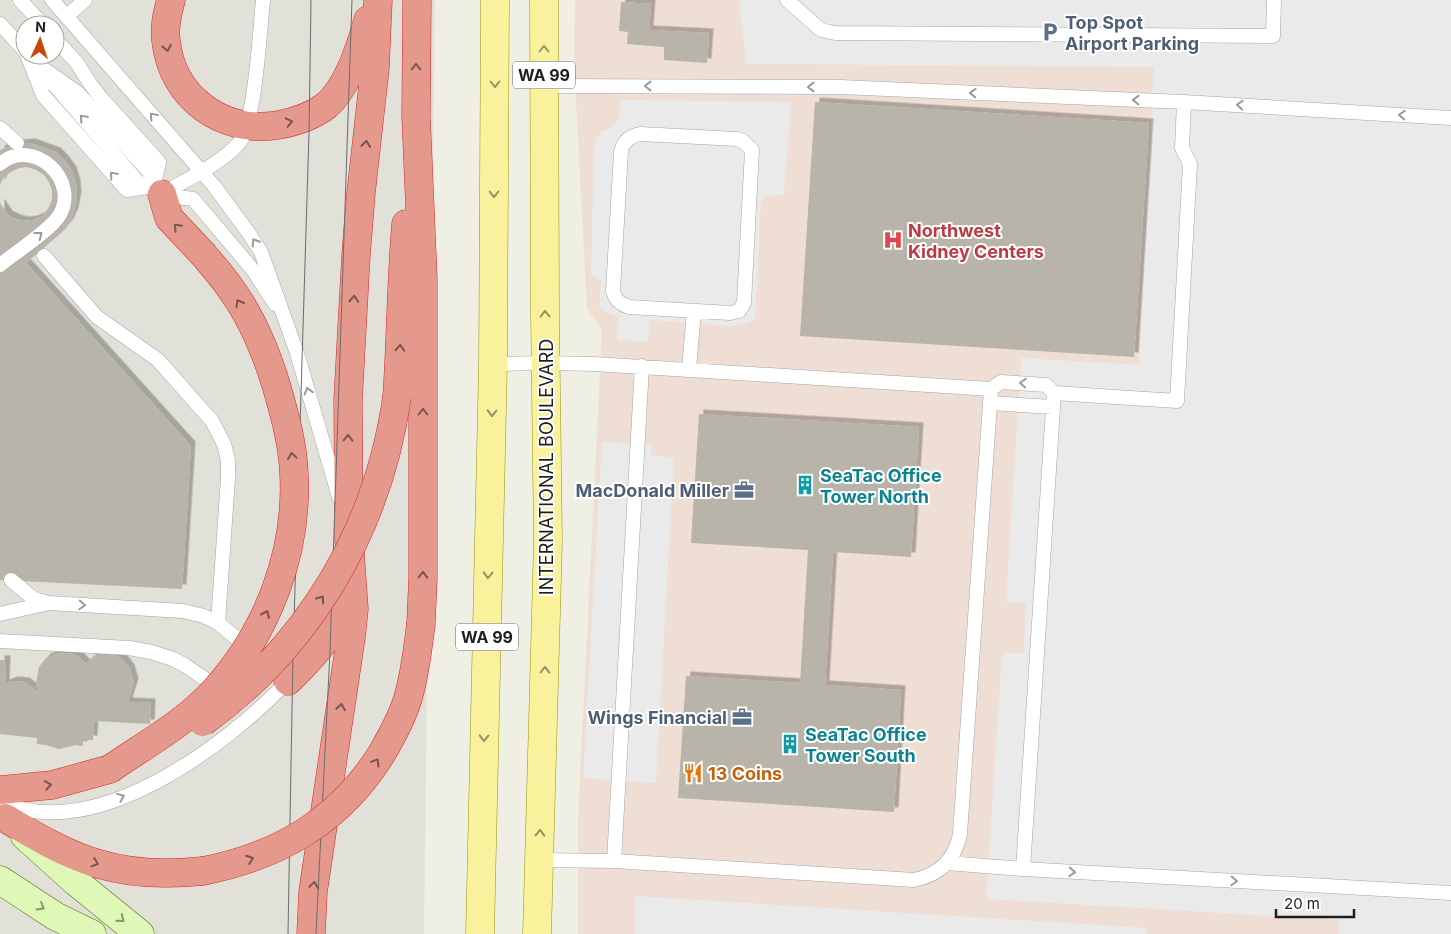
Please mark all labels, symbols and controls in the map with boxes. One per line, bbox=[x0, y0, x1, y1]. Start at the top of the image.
place label: Top Spot Airport Parking bbox=[1065, 12, 1199, 54]
north arrow bbox=[15, 15, 65, 65]
text: N bbox=[35, 18, 46, 35]
parking icon: Top Spot Airport Parking bbox=[1039, 21, 1061, 43]
one-way arrow bbox=[161, 44, 171, 52]
one-way arrow bbox=[539, 44, 549, 52]
road number: WA 99 bbox=[513, 62, 575, 88]
one-way arrow bbox=[411, 63, 421, 70]
one-way arrow bbox=[490, 80, 500, 88]
one-way arrow bbox=[644, 81, 652, 91]
one-way arrow bbox=[807, 82, 814, 92]
one-way arrow bbox=[969, 87, 977, 98]
one-way arrow bbox=[1131, 94, 1139, 105]
one-way arrow bbox=[1236, 100, 1244, 111]
one-way arrow bbox=[1398, 109, 1406, 120]
one-way arrow bbox=[150, 112, 159, 121]
one-way arrow bbox=[80, 115, 88, 124]
one-way arrow bbox=[285, 117, 294, 128]
one-way arrow bbox=[360, 140, 371, 148]
one-way arrow bbox=[110, 171, 119, 180]
one-way arrow bbox=[489, 191, 499, 199]
place label: Northwest Kidney Centers bbox=[908, 220, 1044, 262]
one-way arrow bbox=[174, 223, 183, 232]
hospital icon: Northwest Kidney Centers bbox=[882, 229, 904, 251]
one-way arrow bbox=[33, 231, 42, 240]
one-way arrow bbox=[252, 238, 261, 247]
one-way arrow bbox=[348, 295, 359, 303]
one-way arrow bbox=[236, 299, 246, 308]
one-way arrow bbox=[540, 310, 550, 318]
street label: INTERNATIONAL BOULEVARD bbox=[536, 339, 557, 595]
one-way arrow bbox=[395, 344, 406, 352]
one-way arrow bbox=[1018, 378, 1026, 389]
one-way arrow bbox=[303, 387, 313, 395]
one-way arrow bbox=[418, 408, 428, 416]
one-way arrow bbox=[487, 410, 497, 417]
one-way arrow bbox=[342, 433, 353, 441]
one-way arrow bbox=[287, 451, 298, 459]
place label: SeaTac Office Tower North bbox=[820, 465, 942, 507]
building icon: SeaTac Office Tower North bbox=[794, 474, 816, 496]
office icon: MacDonald Miller bbox=[733, 479, 755, 501]
place label: MacDonald Miller bbox=[576, 480, 729, 501]
one-way arrow bbox=[418, 570, 428, 578]
one-way arrow bbox=[483, 572, 494, 580]
one-way arrow bbox=[315, 595, 324, 605]
one-way arrow bbox=[79, 600, 87, 611]
one-way arrow bbox=[259, 610, 270, 619]
road number: WA 99 bbox=[456, 624, 518, 650]
one-way arrow bbox=[539, 666, 550, 674]
one-way arrow bbox=[335, 703, 346, 711]
office icon: Wings Financial bbox=[731, 706, 753, 728]
place label: Wings Financial bbox=[587, 707, 727, 728]
place label: SeaTac Office Tower South bbox=[805, 724, 927, 766]
building icon: SeaTac Office Tower South bbox=[779, 733, 801, 755]
one-way arrow bbox=[479, 734, 490, 742]
one-way arrow bbox=[370, 759, 380, 768]
restaurant icon: 13 Coins bbox=[682, 762, 704, 784]
place label: 13 Coins bbox=[708, 763, 782, 784]
one-way arrow bbox=[44, 781, 53, 791]
one-way arrow bbox=[116, 793, 125, 803]
one-way arrow bbox=[535, 829, 545, 836]
one-way arrow bbox=[245, 855, 253, 865]
one-way arrow bbox=[90, 857, 99, 867]
one-way arrow bbox=[1068, 866, 1076, 877]
one-way arrow bbox=[1230, 875, 1238, 886]
one-way arrow bbox=[308, 881, 319, 889]
scale bar bbox=[1276, 886, 1354, 918]
text: 20 m bbox=[1284, 894, 1320, 913]
one-way arrow bbox=[35, 901, 44, 911]
one-way arrow bbox=[115, 913, 124, 921]

